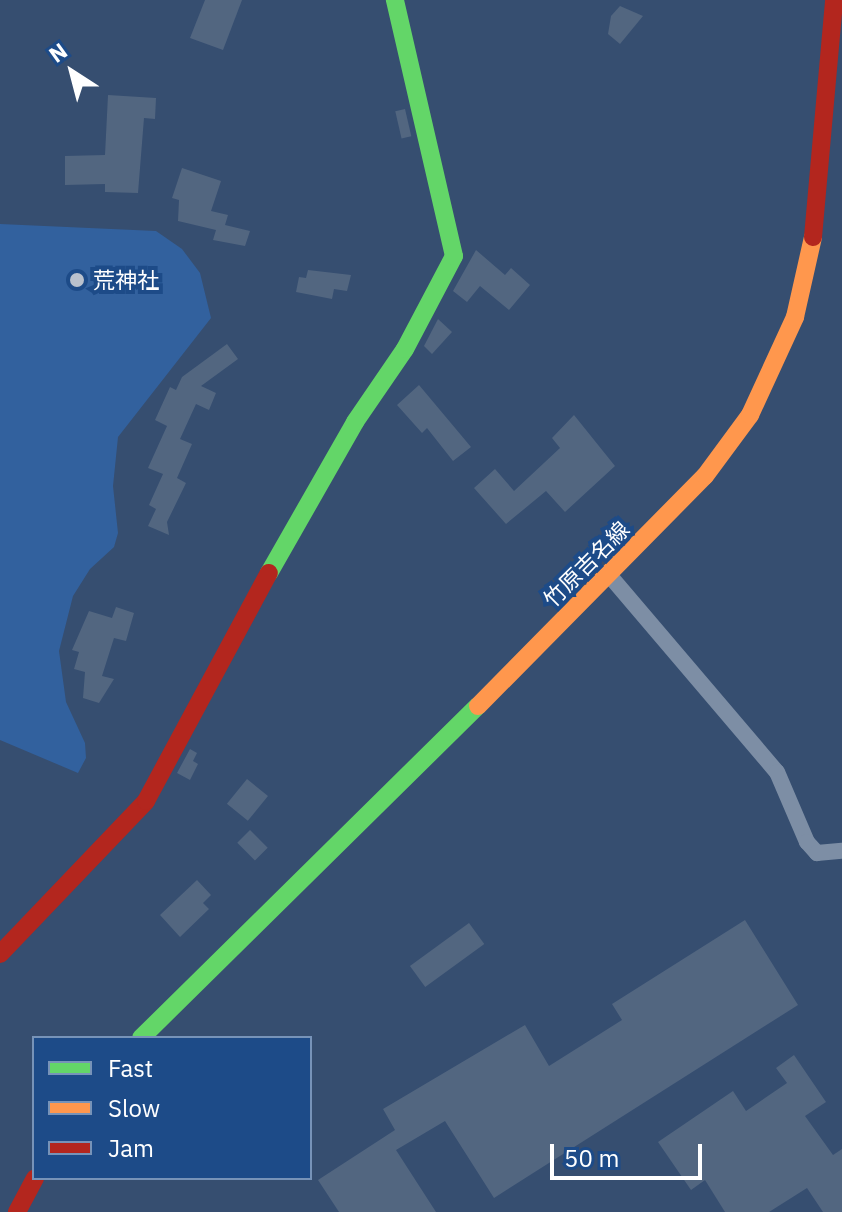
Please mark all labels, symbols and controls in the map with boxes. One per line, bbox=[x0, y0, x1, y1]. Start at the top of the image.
north arrow bbox=[32, 32, 112, 112]
text: N bbox=[43, 36, 73, 69]
place label: 荒神社 bbox=[93, 267, 159, 293]
marker: 荒神社 bbox=[68, 271, 86, 289]
street label: 竹原吉名線 bbox=[538, 516, 634, 612]
legend bbox=[32, 1036, 312, 1180]
text: Fast bbox=[108, 1052, 153, 1084]
text: Slow bbox=[108, 1092, 160, 1124]
scale bar bbox=[554, 1128, 706, 1178]
text: Jam bbox=[108, 1132, 154, 1164]
text: 50 m bbox=[564, 1142, 619, 1174]

